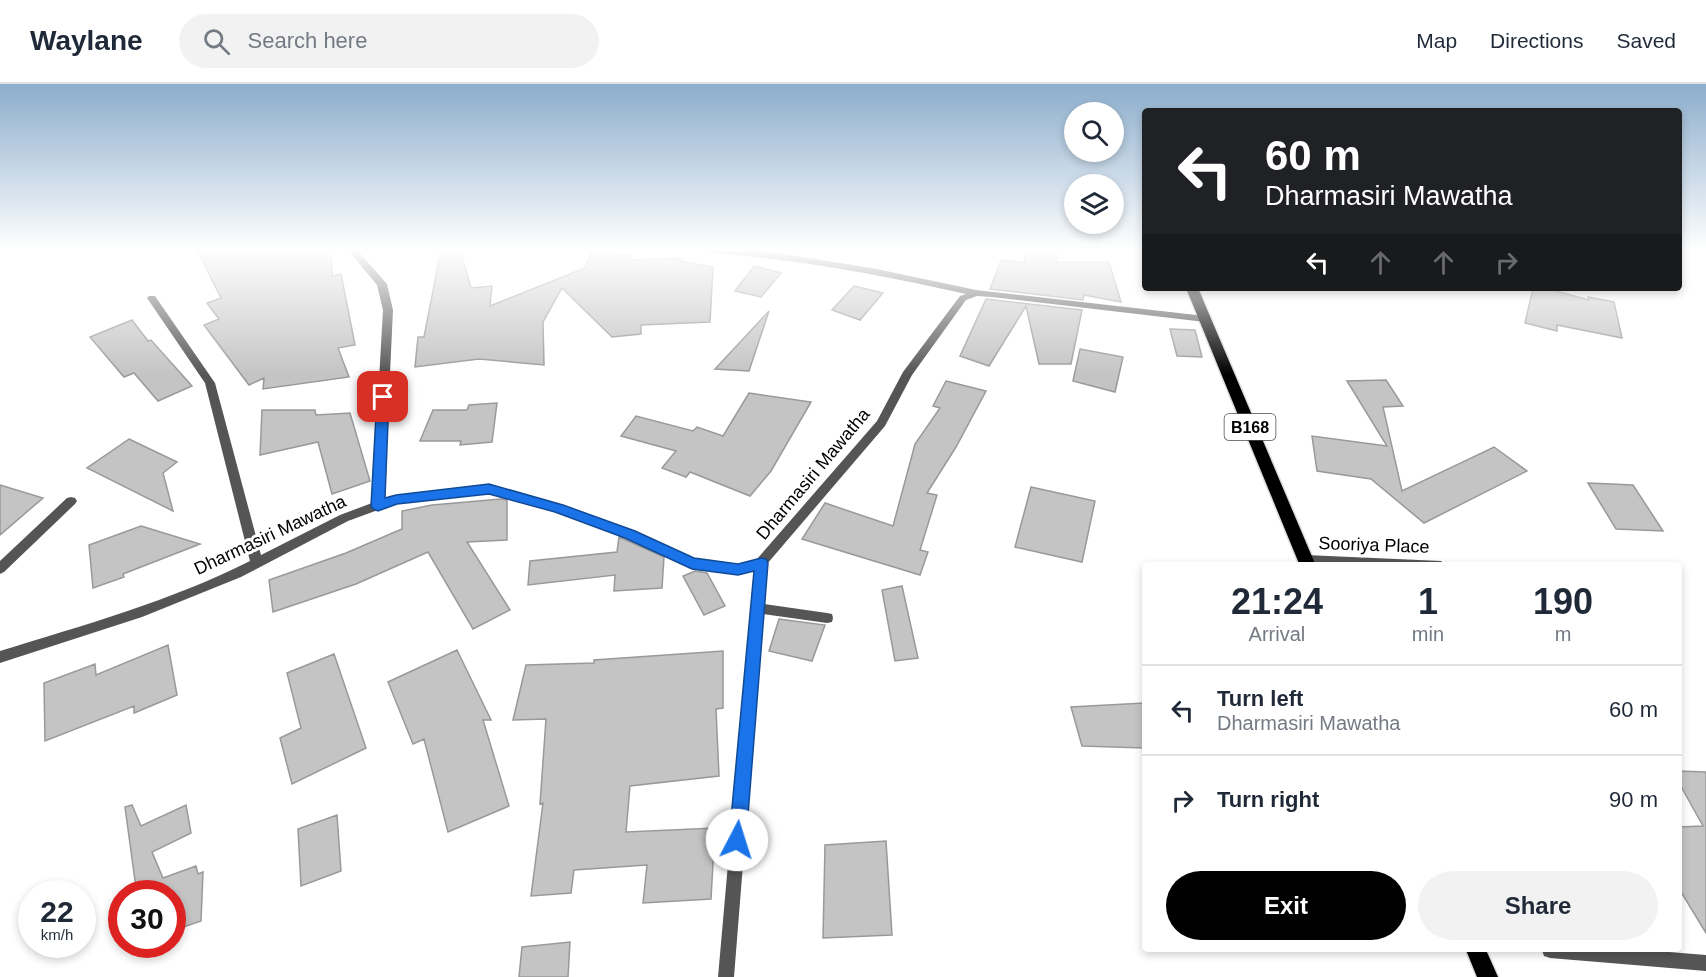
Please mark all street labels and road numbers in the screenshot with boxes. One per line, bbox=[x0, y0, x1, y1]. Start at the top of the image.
street label: Dharmasiri Mawatha bbox=[752, 404, 874, 544]
road number: B168 bbox=[1224, 414, 1276, 440]
street label: Dharmasiri Mawatha bbox=[191, 491, 350, 579]
street label: Sooriya Place bbox=[1318, 533, 1430, 557]

